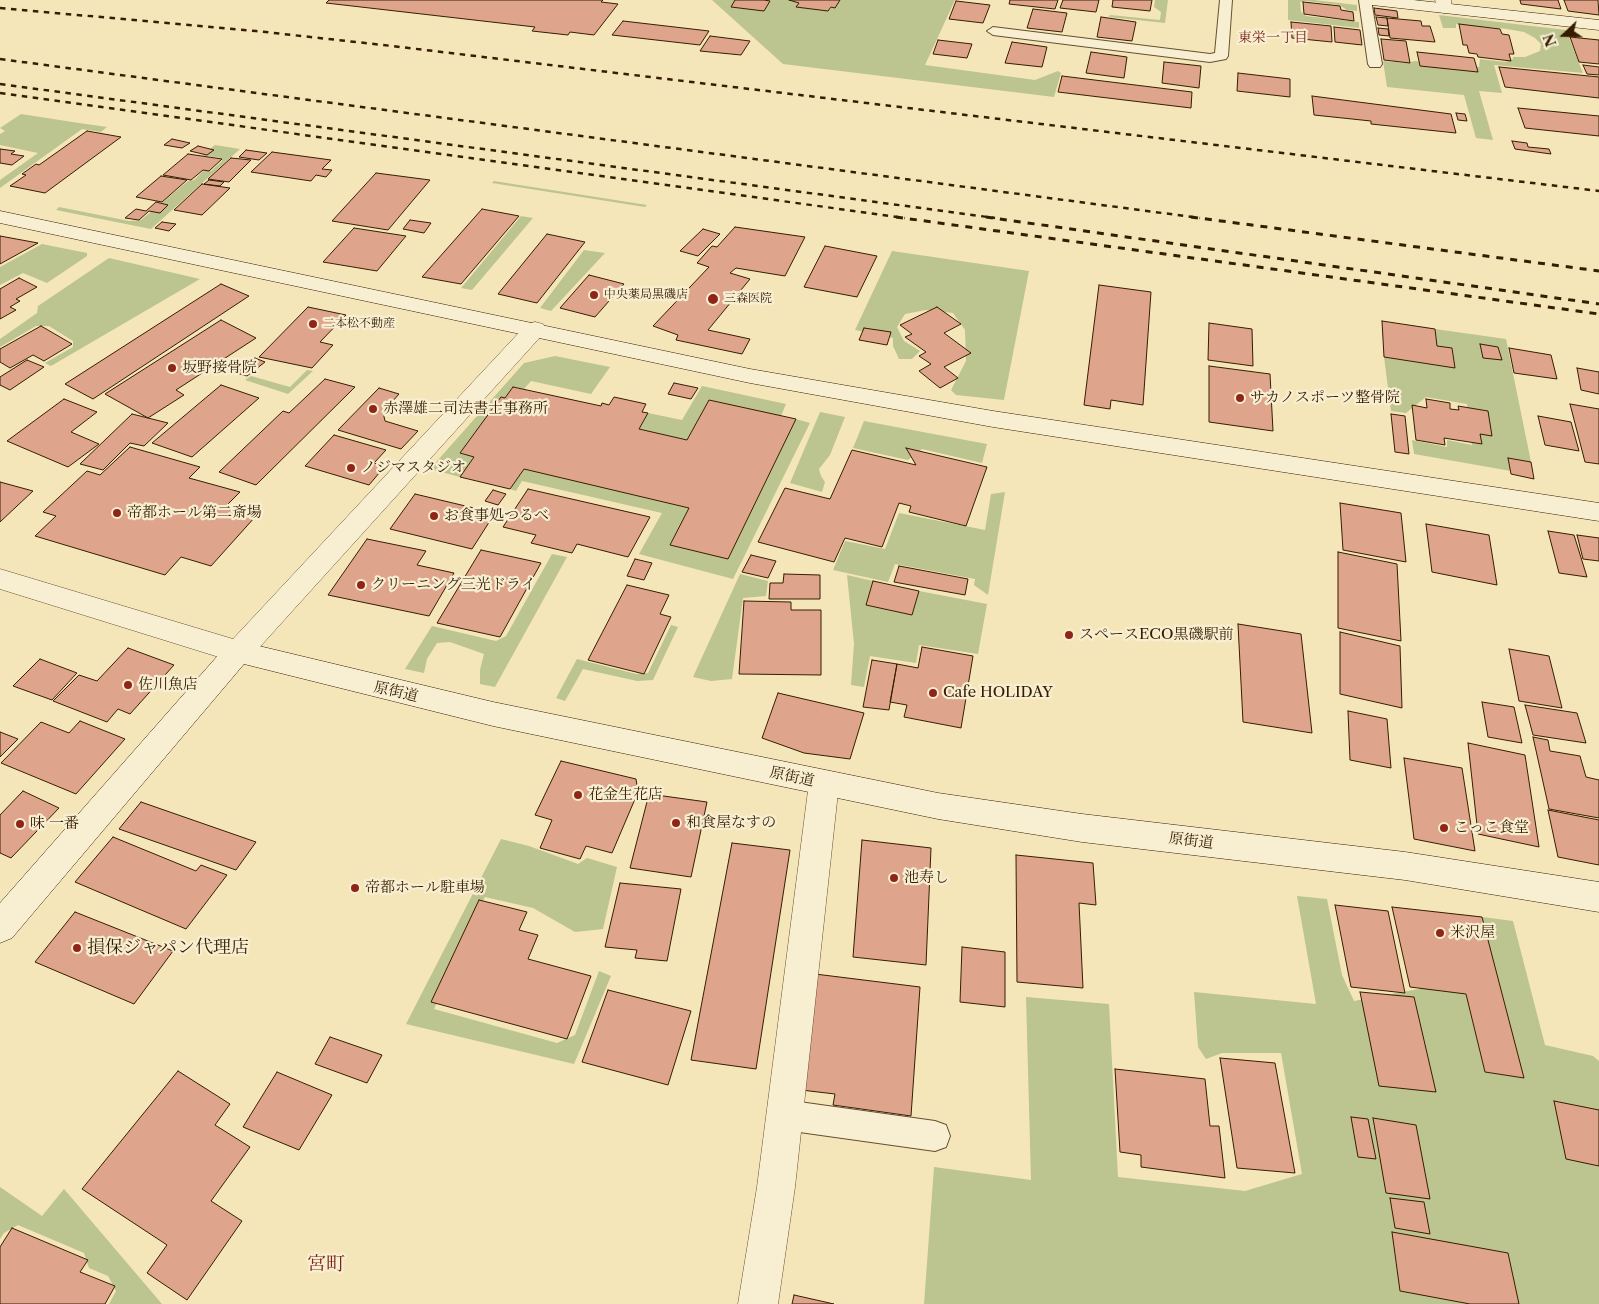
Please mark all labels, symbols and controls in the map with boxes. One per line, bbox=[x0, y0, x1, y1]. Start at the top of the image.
north arrow bbox=[1539, 10, 1589, 60]
district label: 東栄一丁目 bbox=[1238, 30, 1308, 46]
text: N bbox=[1539, 31, 1561, 49]
place label: 中央薬局黒磯店 bbox=[604, 288, 688, 302]
marker: 中央薬局黒磯店 bbox=[588, 289, 600, 301]
marker: 三森医院 bbox=[706, 292, 720, 306]
place label: 三森医院 bbox=[724, 292, 772, 306]
place label: 二本松不動産 bbox=[323, 317, 395, 331]
marker: 二本松不動産 bbox=[307, 318, 319, 330]
place label: 坂野接骨院 bbox=[182, 359, 257, 377]
marker: 坂野接骨院 bbox=[166, 362, 178, 374]
place label: サカノスポーツ整骨院 bbox=[1250, 389, 1400, 407]
marker: サカノスポーツ整骨院 bbox=[1234, 392, 1246, 404]
place label: 赤澤雄二司法書士事務所 bbox=[383, 400, 548, 418]
marker: 赤澤雄二司法書士事務所 bbox=[367, 403, 379, 415]
place label: ノジマスタジオ bbox=[361, 459, 466, 477]
marker: ノジマスタジオ bbox=[345, 462, 357, 474]
place label: 帝都ホール第二斎場 bbox=[127, 504, 262, 522]
marker: 帝都ホール第二斎場 bbox=[111, 507, 123, 519]
place label: お食事処つるべ bbox=[444, 507, 549, 525]
marker: お食事処つるべ bbox=[428, 510, 440, 522]
place label: クリーニング三光ドライ bbox=[371, 576, 536, 594]
marker: クリーニング三光ドライ bbox=[355, 579, 367, 591]
place label: スペースECO黒磯駅前 bbox=[1079, 626, 1233, 644]
marker: スペースECO黒磯駅前 bbox=[1063, 629, 1075, 641]
place label: 佐川魚店 bbox=[138, 676, 198, 694]
street label: 原街道 bbox=[372, 678, 420, 706]
marker: 佐川魚店 bbox=[122, 679, 134, 691]
place label: Cafe HOLIDAY bbox=[943, 684, 1053, 702]
marker: Cafe HOLIDAY bbox=[927, 687, 939, 699]
street label: 原街道 bbox=[768, 764, 816, 790]
place label: 花金生花店 bbox=[588, 786, 663, 804]
marker: 花金生花店 bbox=[572, 789, 584, 801]
place label: 和食屋なすの bbox=[686, 814, 776, 832]
place label: 味 一番 bbox=[30, 815, 79, 833]
marker: 和食屋なすの bbox=[670, 817, 682, 829]
marker: 味 一番 bbox=[14, 818, 26, 830]
place label: こっこ食堂 bbox=[1454, 819, 1529, 837]
marker: こっこ食堂 bbox=[1438, 822, 1450, 834]
street label: 原街道 bbox=[1168, 829, 1214, 853]
place label: 池寿し bbox=[904, 869, 949, 887]
marker: 池寿し bbox=[888, 872, 900, 884]
place label: 帝都ホール駐車場 bbox=[365, 879, 485, 897]
marker: 帝都ホール駐車場 bbox=[349, 882, 361, 894]
place label: 米沢屋 bbox=[1450, 924, 1495, 942]
marker: 米沢屋 bbox=[1434, 927, 1446, 939]
place label: 損保ジャパン代理店 bbox=[87, 937, 249, 959]
marker: 損保ジャパン代理店 bbox=[71, 942, 83, 954]
district label: 宮町 bbox=[307, 1254, 345, 1276]

